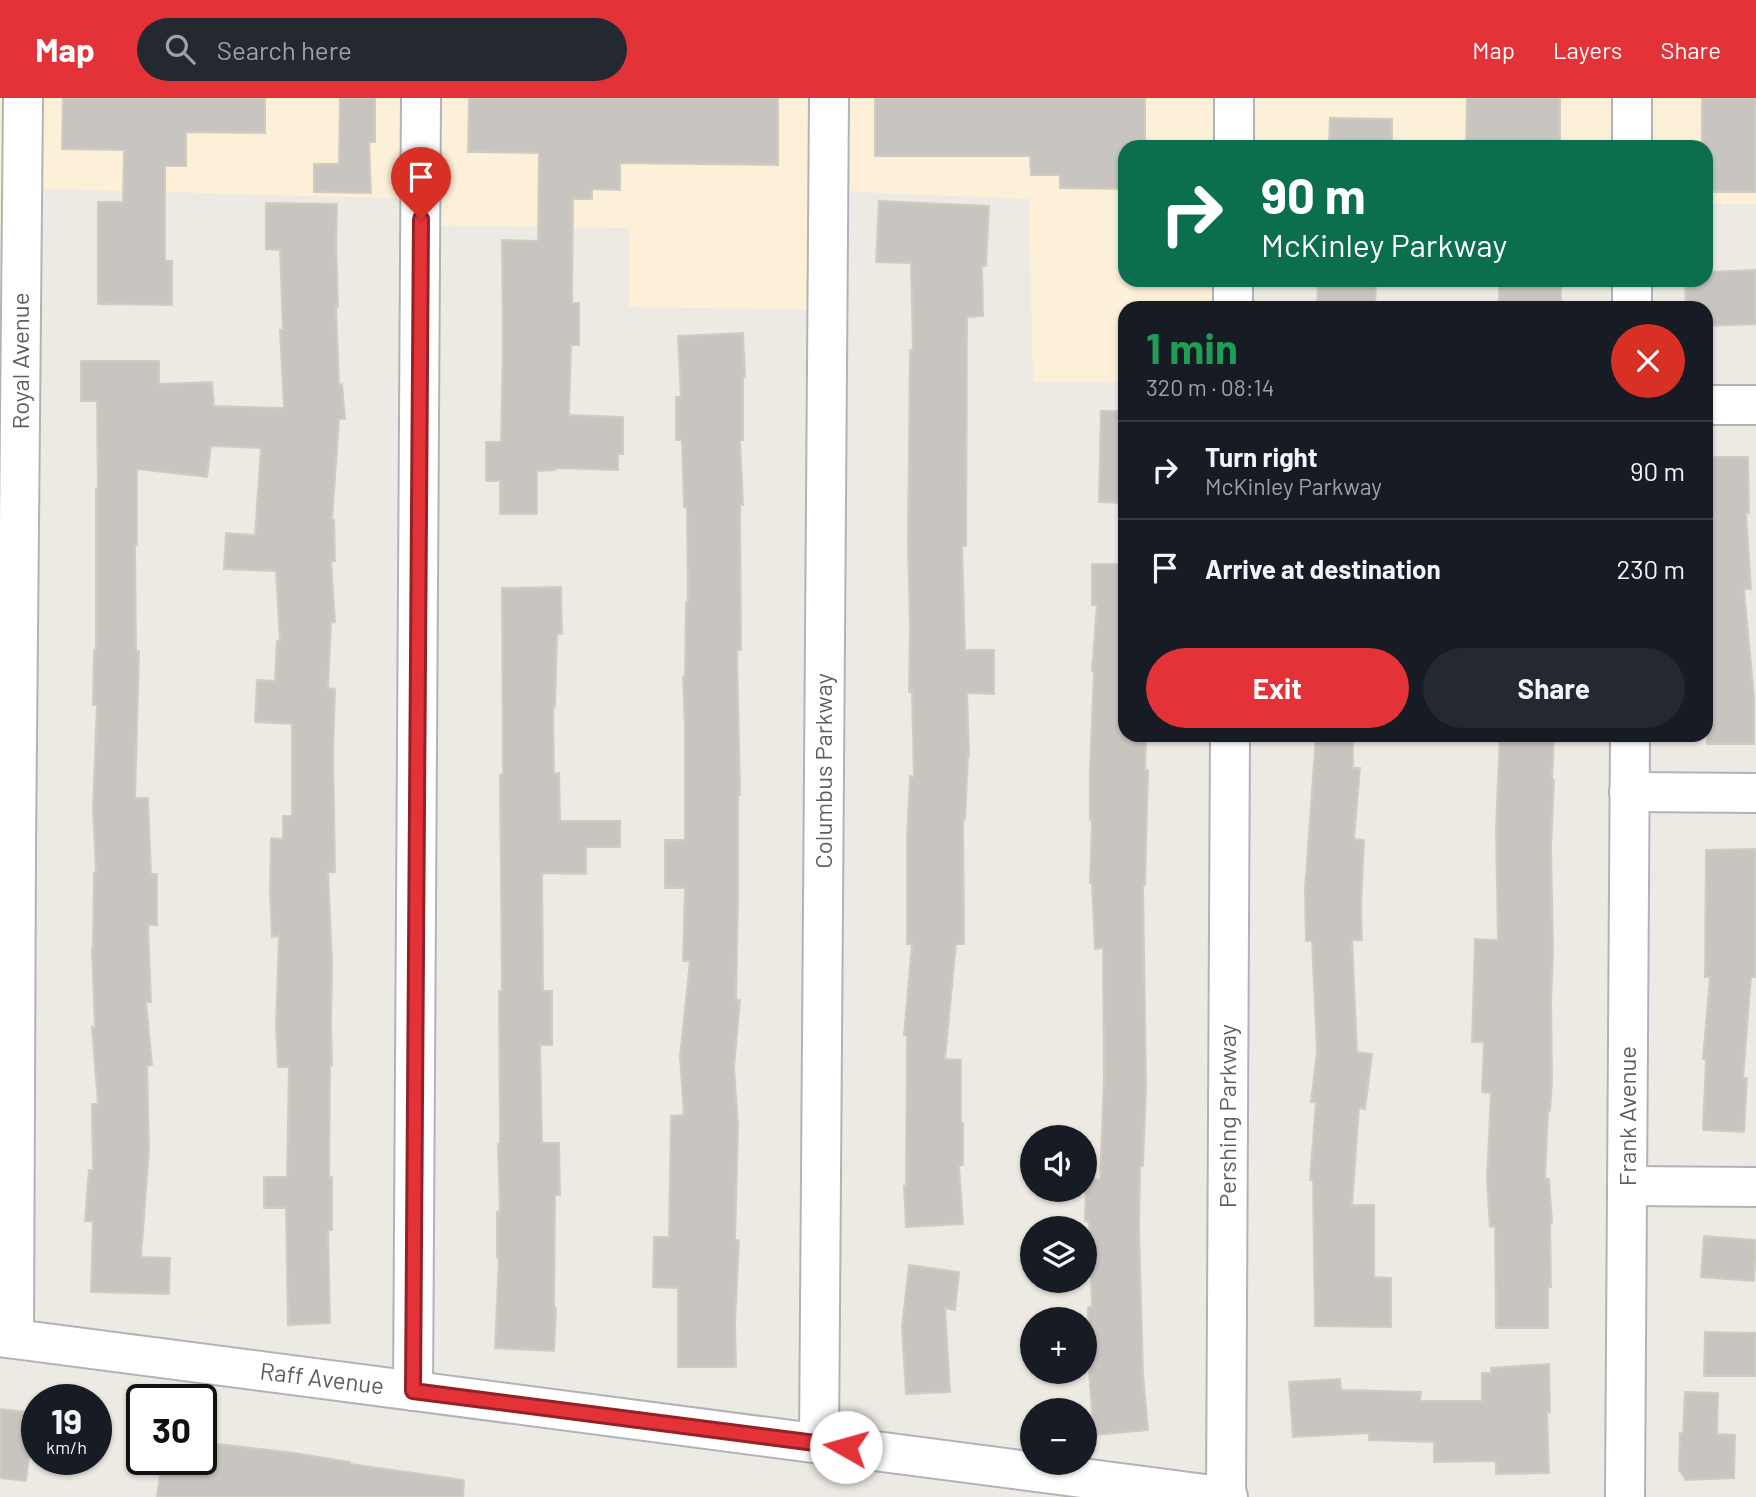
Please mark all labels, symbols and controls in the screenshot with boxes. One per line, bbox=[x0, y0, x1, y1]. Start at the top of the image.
search box bbox=[137, 18, 627, 81]
text: Map bbox=[35, 29, 95, 69]
icon: search bbox=[161, 30, 199, 68]
text: Search here bbox=[217, 34, 352, 65]
text: Map bbox=[1472, 35, 1515, 64]
text: Layers bbox=[1553, 35, 1622, 64]
text: Share bbox=[1660, 35, 1721, 64]
pin bbox=[391, 147, 451, 219]
icon: arrive bbox=[402, 158, 440, 196]
text: 90 m bbox=[1261, 165, 1366, 224]
icon: right bbox=[1146, 168, 1237, 259]
text: McKinley Parkway bbox=[1261, 225, 1507, 263]
street label: Royal Avenue bbox=[5, 293, 34, 429]
text: 1 min bbox=[1146, 322, 1238, 372]
button: close bbox=[1611, 324, 1685, 398]
text: 320 m · 08:14 bbox=[1146, 373, 1274, 401]
text: Turn right bbox=[1205, 441, 1318, 472]
icon: right bbox=[1146, 451, 1184, 489]
text: 90 m bbox=[1630, 455, 1685, 486]
text: McKinley Parkway bbox=[1205, 472, 1382, 500]
icon: arrive bbox=[1146, 549, 1184, 587]
text: Arrive at destination bbox=[1205, 553, 1441, 584]
text: 230 m bbox=[1616, 553, 1685, 584]
button: Exit bbox=[1146, 648, 1409, 728]
button: Share bbox=[1423, 648, 1685, 728]
street label: Columbus Parkway bbox=[808, 673, 837, 869]
street label: Pershing Parkway bbox=[1212, 1024, 1241, 1208]
street label: Frank Avenue bbox=[1612, 1046, 1641, 1186]
map controls bbox=[1020, 1125, 1097, 1475]
button: sound bbox=[1020, 1125, 1097, 1202]
button: layers bbox=[1020, 1216, 1097, 1293]
button: + bbox=[1020, 1307, 1097, 1384]
street label: Raff Avenue bbox=[258, 1356, 386, 1400]
speed limit sign: 30 bbox=[126, 1384, 217, 1475]
button: − bbox=[1020, 1398, 1097, 1475]
text: 19 bbox=[51, 1399, 82, 1441]
position arrow bbox=[809, 1410, 883, 1484]
text: km/h bbox=[46, 1436, 87, 1458]

